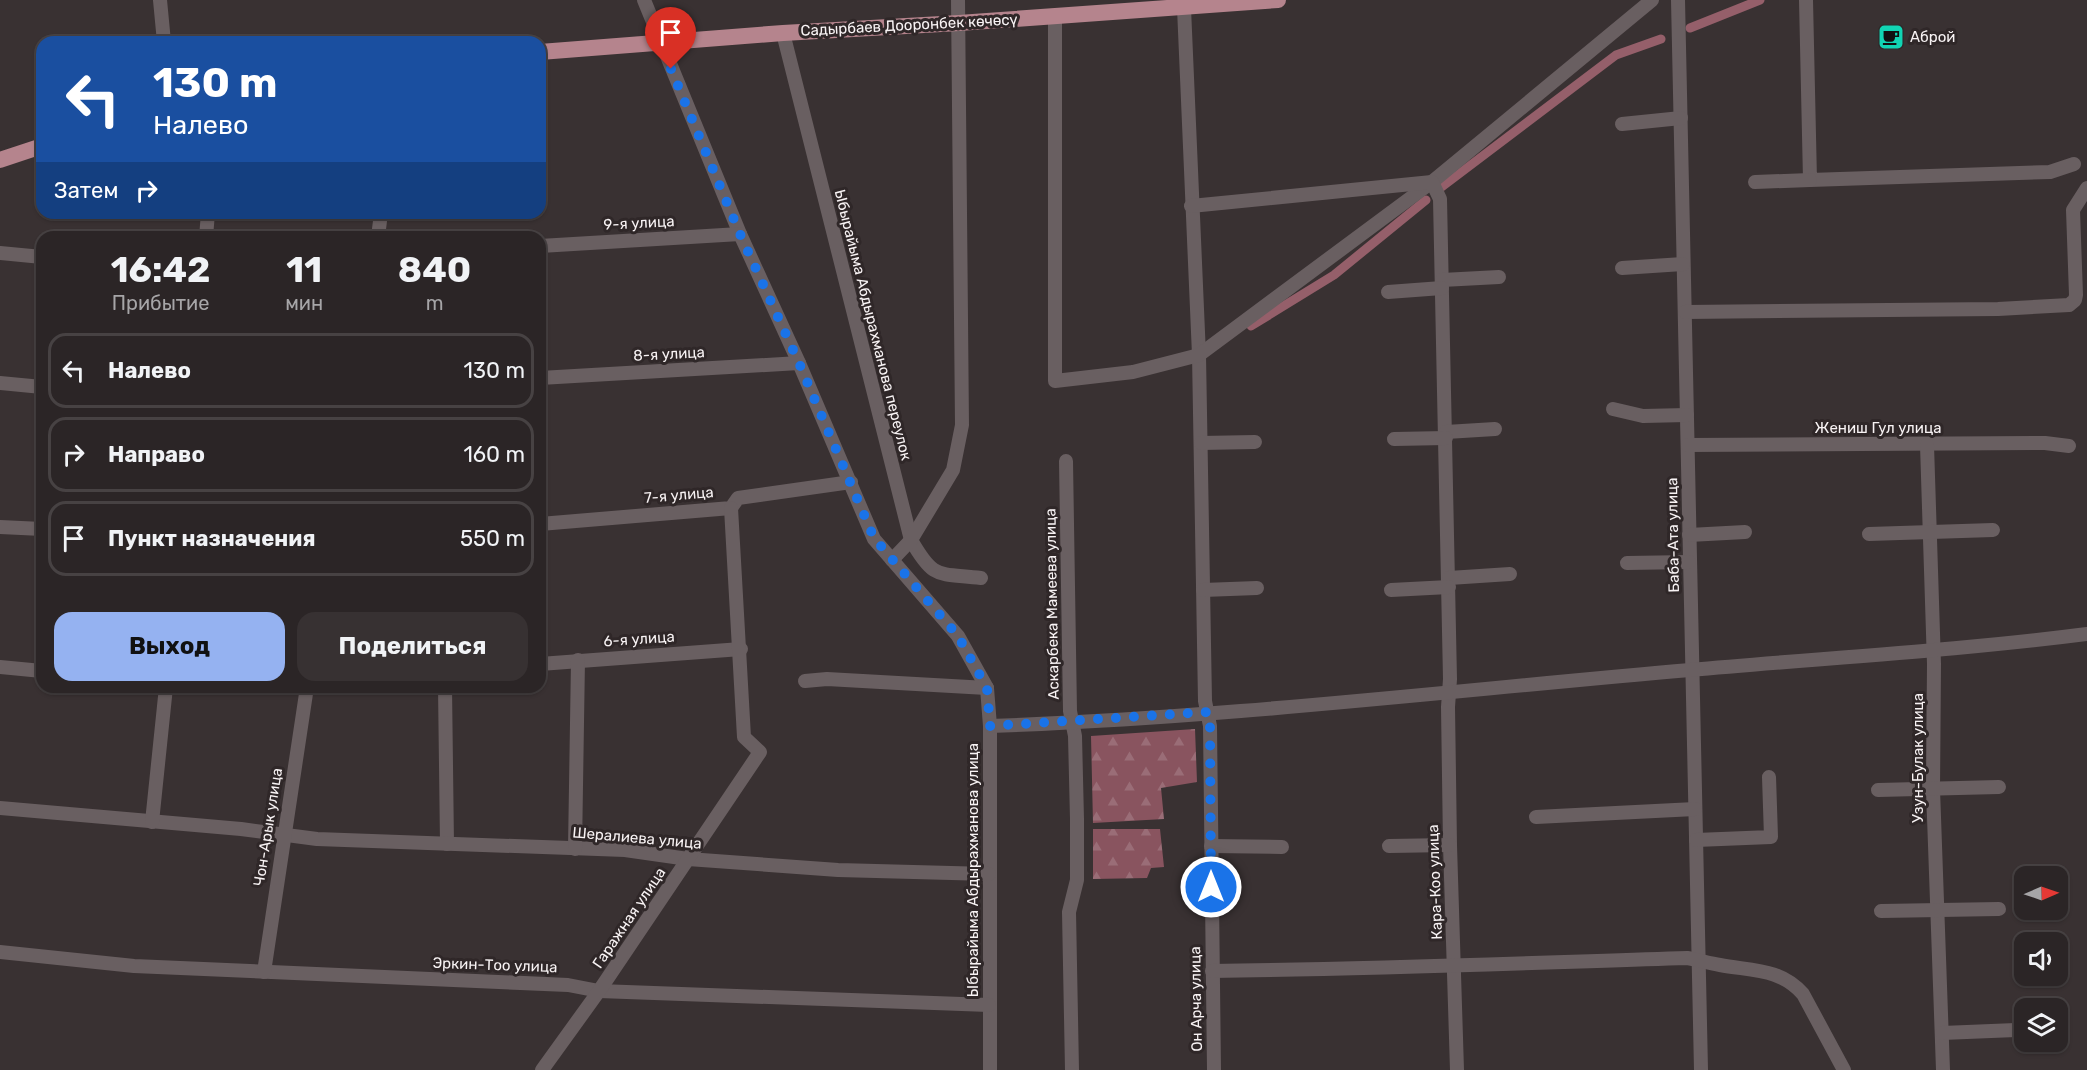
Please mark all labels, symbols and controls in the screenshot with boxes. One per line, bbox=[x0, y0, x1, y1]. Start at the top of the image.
pin bbox=[645, 7, 696, 69]
street label: Садырбаев Дооронбек көчөсү bbox=[800, 10, 1018, 40]
icon: arrive bbox=[654, 16, 687, 49]
cafe icon: Аброй bbox=[1876, 22, 1906, 52]
place label: Аброй bbox=[1910, 28, 1955, 46]
text: 130 m bbox=[153, 58, 278, 108]
icon: left bbox=[54, 60, 132, 138]
text: Налево bbox=[153, 109, 249, 141]
icon: right bbox=[130, 174, 163, 207]
text: Затем bbox=[54, 177, 118, 204]
street label: Ыбырайыма Абдырахманова переулок bbox=[831, 188, 915, 462]
street label: 9-я улица bbox=[603, 212, 675, 234]
text: 16:42 bbox=[111, 248, 211, 291]
text: 11 bbox=[286, 248, 322, 291]
text: 840 bbox=[398, 248, 471, 291]
text: Прибытие bbox=[112, 291, 209, 315]
text: мин bbox=[285, 291, 323, 315]
text: m bbox=[426, 291, 443, 315]
street label: 8-я улица bbox=[633, 343, 705, 365]
icon: left bbox=[57, 354, 90, 387]
text: Налево bbox=[108, 357, 191, 384]
text: 130 m bbox=[463, 357, 525, 384]
street label: Жениш Гул улица bbox=[1815, 419, 1941, 437]
icon: right bbox=[57, 438, 90, 471]
text: Направо bbox=[108, 441, 205, 468]
text: 160 m bbox=[463, 441, 525, 468]
street label: Баба-Ата улица bbox=[1663, 477, 1683, 593]
street label: 7-я улица bbox=[644, 483, 714, 507]
street label: Аскарбека Мамеева улица bbox=[1041, 508, 1063, 700]
icon: arrive bbox=[57, 522, 90, 555]
text: Пункт назначения bbox=[108, 525, 316, 552]
text: 550 m bbox=[460, 525, 525, 552]
button: Выход bbox=[54, 612, 285, 681]
button: Поделиться bbox=[297, 612, 528, 681]
street label: 6-я улица bbox=[603, 628, 675, 650]
street label: Узун-Булак улица bbox=[1909, 693, 1927, 823]
street label: Ыбырайыма Абдырахманова улица bbox=[964, 743, 982, 997]
street label: Чон-Арык улица bbox=[250, 767, 286, 887]
street label: Шералиева улица bbox=[572, 823, 702, 853]
street label: Кара-Коо улица bbox=[1424, 824, 1446, 940]
position arrow bbox=[1179, 855, 1243, 919]
street label: Гаражная улица bbox=[589, 864, 669, 972]
north arrow bbox=[2014, 866, 2068, 920]
map controls bbox=[2014, 866, 2068, 1052]
button: sound bbox=[2014, 932, 2068, 986]
street label: Он Арча улица bbox=[1186, 946, 1206, 1052]
street label: Эркин-Тоо улица bbox=[432, 954, 558, 976]
button: layers bbox=[2014, 998, 2068, 1052]

